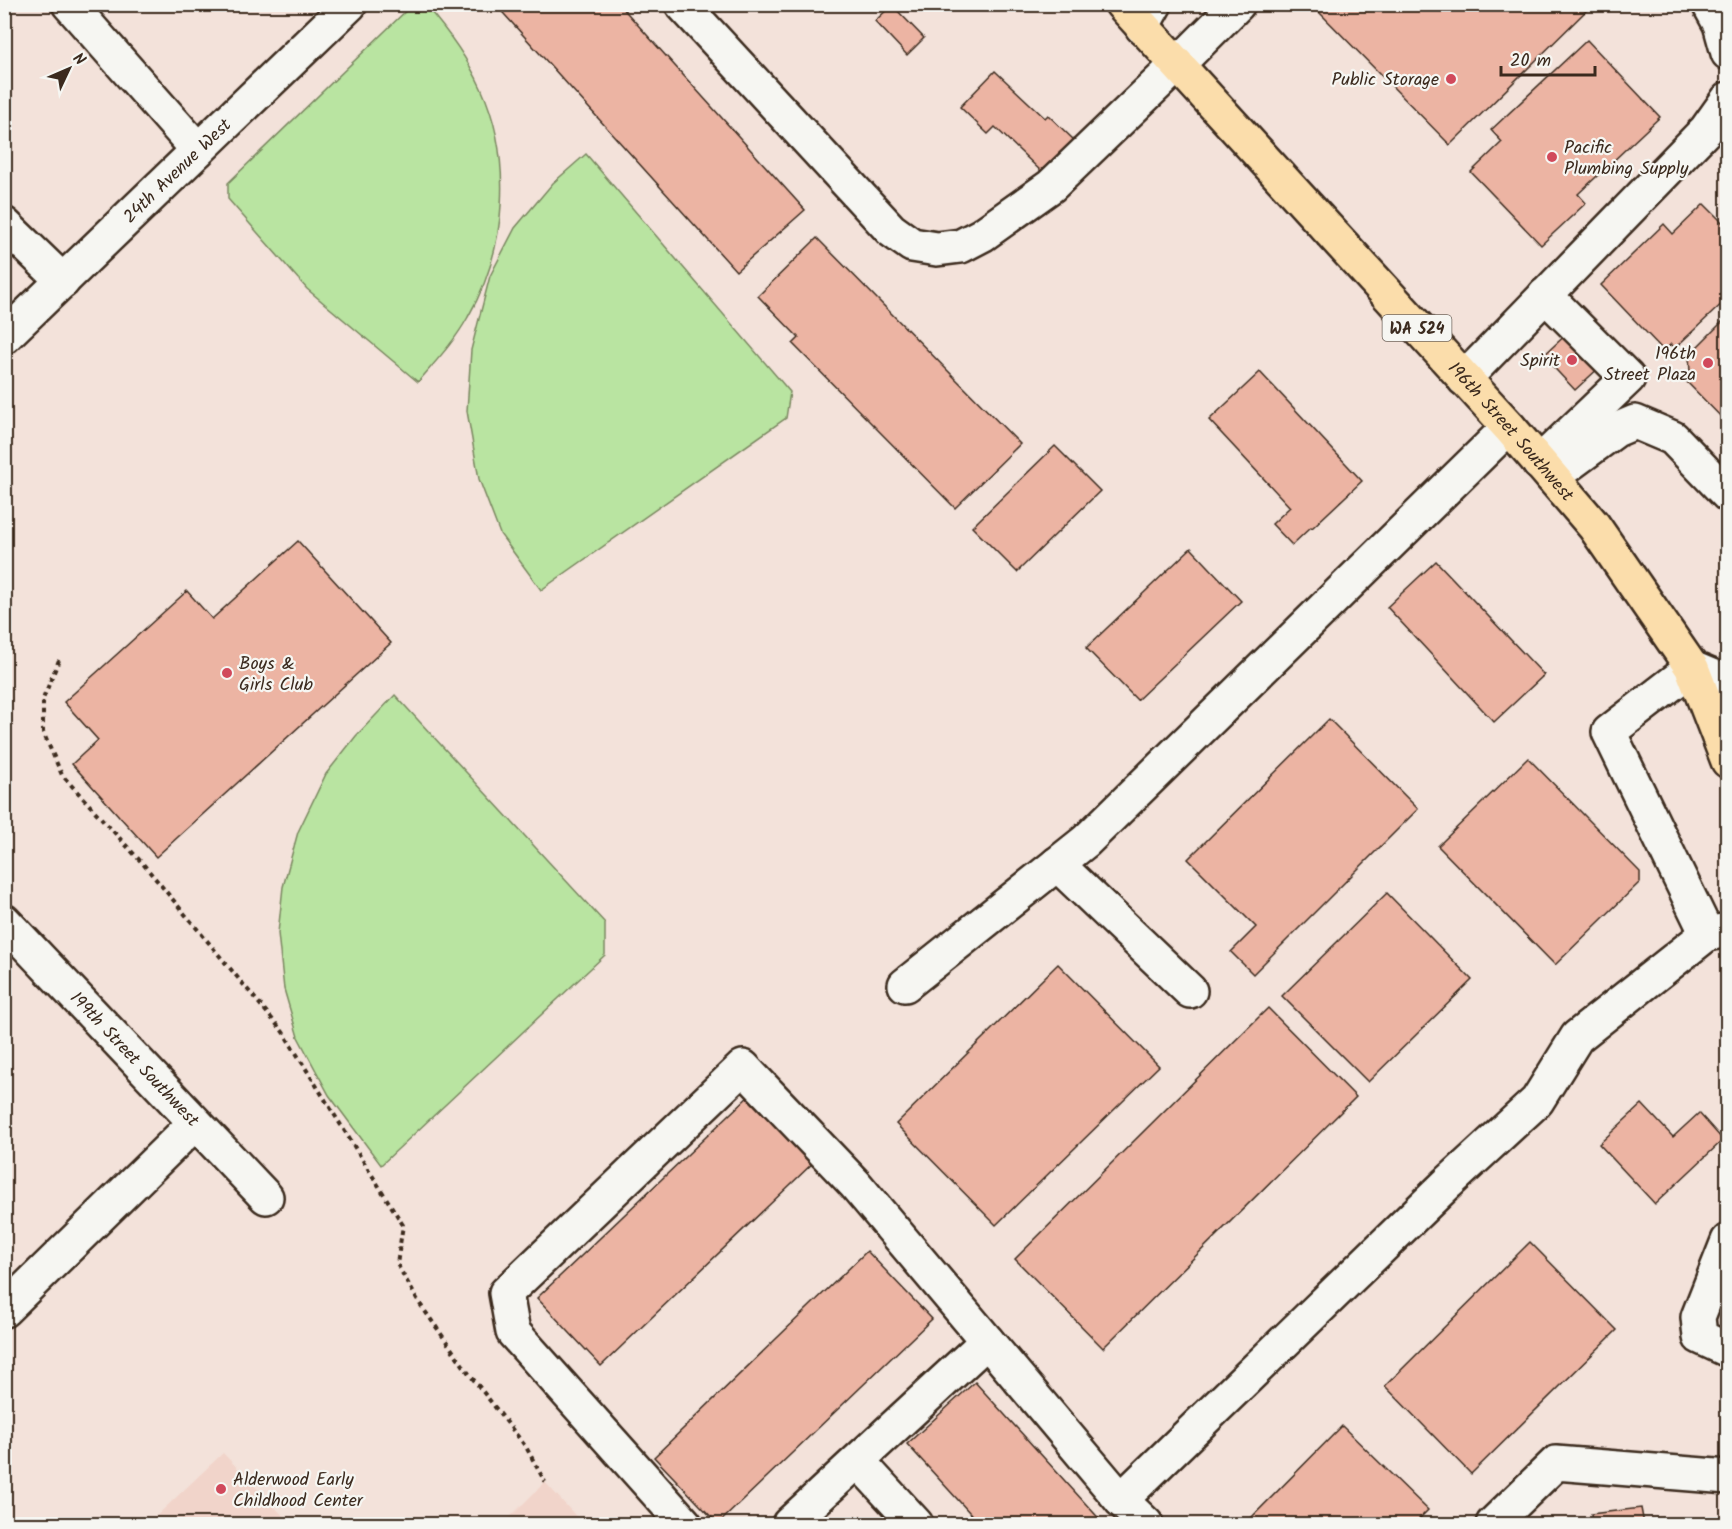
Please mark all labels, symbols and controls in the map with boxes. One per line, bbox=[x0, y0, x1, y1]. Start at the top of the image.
north arrow bbox=[39, 39, 99, 99]
scale bar bbox=[1501, 39, 1596, 77]
text: N bbox=[66, 47, 91, 72]
text: 20 m bbox=[1510, 47, 1551, 76]
place label: Public Storage bbox=[1331, 66, 1439, 95]
marker: Public Storage bbox=[1444, 72, 1458, 86]
street label: 24th Avenue West bbox=[117, 111, 240, 231]
place label: Pacific Plumbing Supply bbox=[1564, 134, 1689, 184]
marker: Pacific Plumbing Supply bbox=[1545, 150, 1559, 164]
road number: WA 524 bbox=[1382, 315, 1452, 341]
place label: 196th Street Plaza bbox=[1604, 340, 1696, 390]
place label: Spirit bbox=[1520, 347, 1561, 376]
marker: Spirit bbox=[1565, 353, 1579, 367]
street label: 196th Street Southwest bbox=[1440, 356, 1581, 510]
marker: 196th Street Plaza bbox=[1701, 356, 1715, 370]
place label: Boys & Girls Club bbox=[239, 650, 313, 700]
marker: Boys & Girls Club bbox=[220, 666, 234, 680]
street label: 199th Street Southwest bbox=[62, 985, 206, 1135]
place label: Alderwood Early Childhood Center bbox=[233, 1466, 364, 1516]
marker: Alderwood Early Childhood Center bbox=[214, 1482, 228, 1496]

